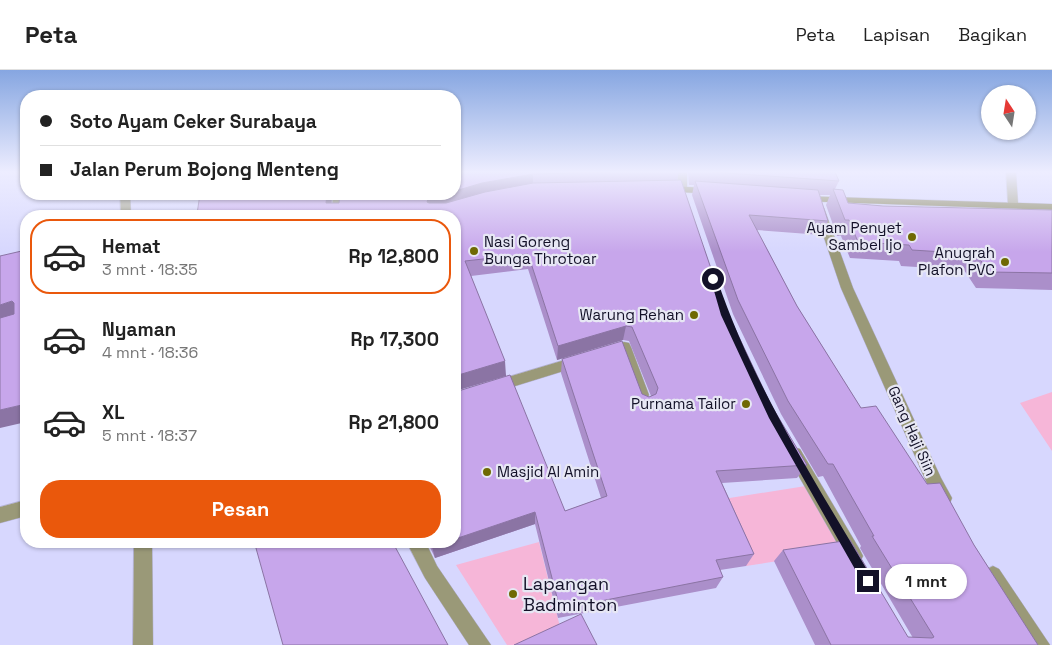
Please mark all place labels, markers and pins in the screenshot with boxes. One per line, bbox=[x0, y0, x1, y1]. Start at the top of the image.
place label: Ayam Penyet Sambel Ijo bbox=[807, 218, 902, 254]
marker: Ayam Penyet Sambel Ijo bbox=[906, 231, 918, 243]
place label: Nasi Goreng Bunga Throtoar bbox=[484, 232, 597, 268]
place label: Anugrah Plafon PVC bbox=[918, 243, 995, 279]
marker: Nasi Goreng Bunga Throtoar bbox=[468, 245, 480, 257]
marker: Anugrah Plafon PVC bbox=[999, 256, 1011, 268]
place label: Warung Rehan bbox=[580, 305, 684, 324]
marker: Warung Rehan bbox=[688, 309, 700, 321]
place label: Purnama Tailor bbox=[631, 394, 736, 413]
marker: Purnama Tailor bbox=[740, 398, 752, 410]
place label: Masjid Al Amin bbox=[497, 462, 599, 481]
marker: Masjid Al Amin bbox=[481, 466, 493, 478]
place label: Lapangan Badminton bbox=[523, 572, 617, 616]
marker: Lapangan Badminton bbox=[507, 588, 519, 600]

